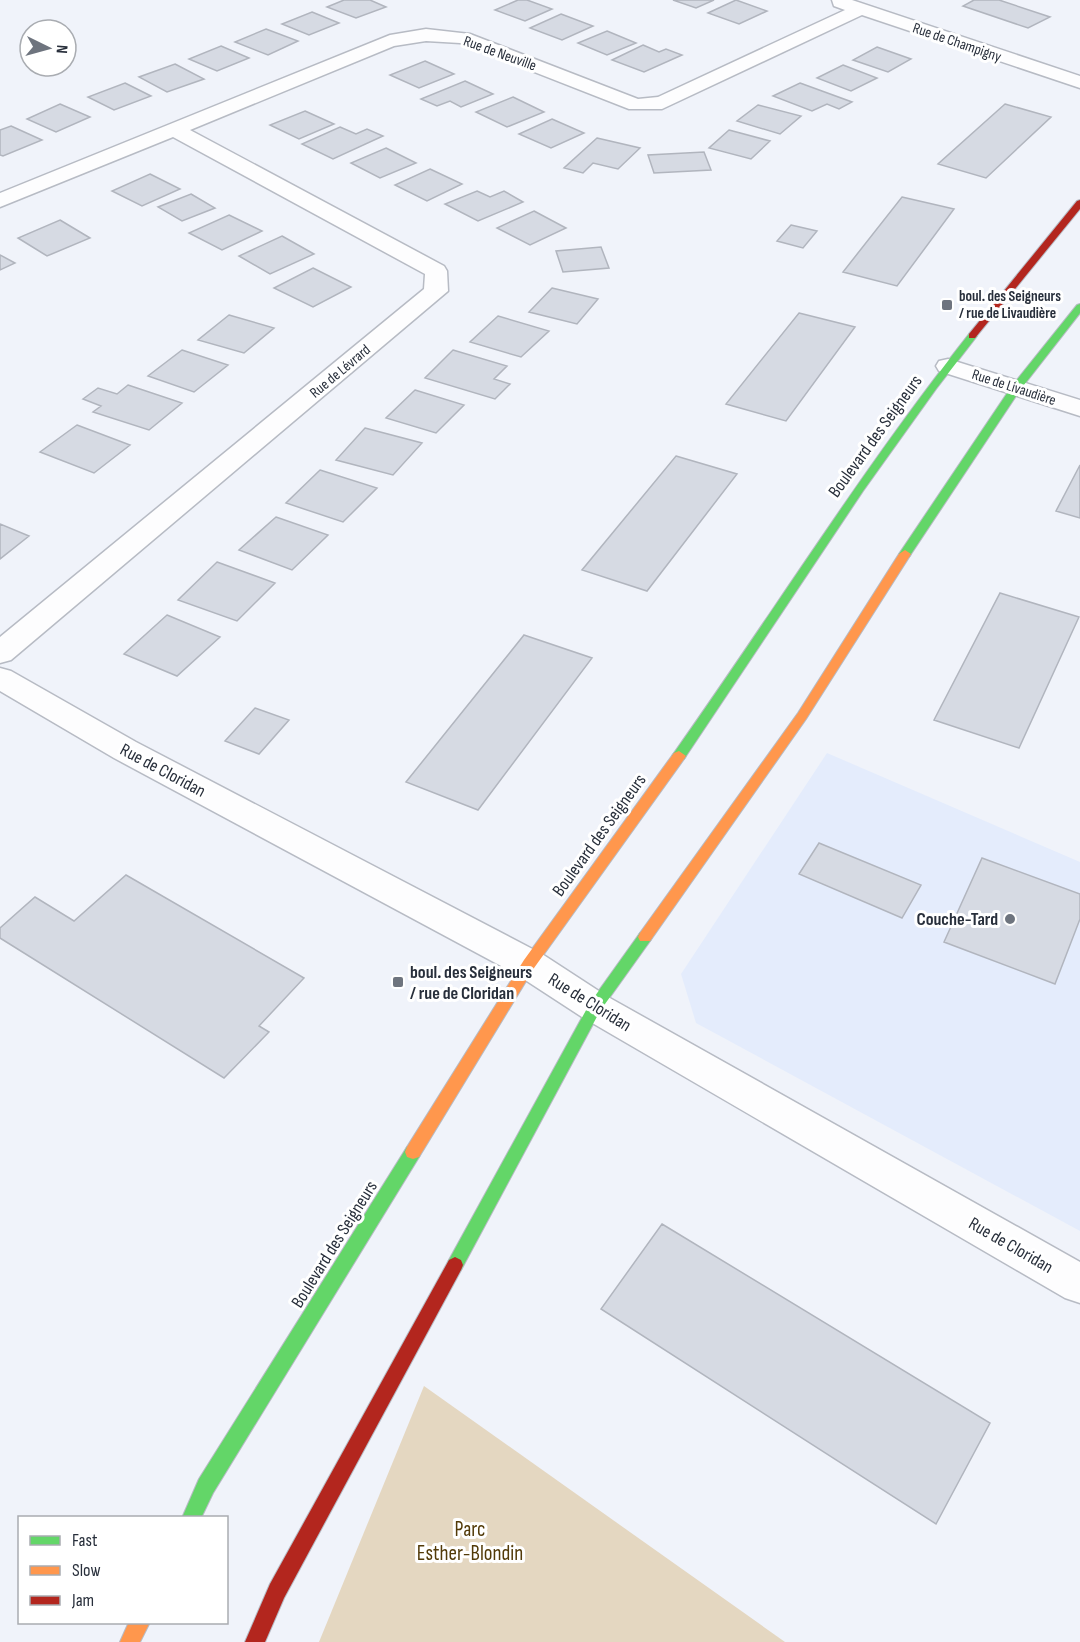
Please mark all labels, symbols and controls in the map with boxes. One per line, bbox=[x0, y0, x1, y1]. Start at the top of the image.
north arrow bbox=[18, 18, 78, 78]
street label: Rue de Champigny bbox=[910, 18, 1004, 67]
street label: Rue de Neuville bbox=[461, 31, 539, 75]
text: N bbox=[52, 44, 71, 54]
place label: boul. des Seigneurs / rue de Livaudière bbox=[959, 287, 1061, 323]
marker: boul. des Seigneurs / rue de Livaudière bbox=[940, 298, 954, 312]
street label: Rue de Lévrard bbox=[306, 340, 375, 402]
street label: Rue de Livaudière bbox=[969, 365, 1058, 410]
street label: Boulevard des Seigneurs bbox=[824, 371, 927, 501]
street label: Rue de Cloridan bbox=[116, 739, 209, 802]
street label: Boulevard des Seigneurs bbox=[548, 770, 651, 900]
place label: Couche-Tard bbox=[917, 909, 998, 930]
marker: Couche-Tard bbox=[1003, 912, 1017, 926]
place label: boul. des Seigneurs / rue de Cloridan bbox=[410, 962, 532, 1004]
street label: Rue de Cloridan bbox=[544, 969, 635, 1036]
marker: boul. des Seigneurs / rue de Cloridan bbox=[391, 975, 405, 989]
street label: Boulevard des Seigneurs bbox=[287, 1177, 382, 1312]
street label: Rue de Cloridan bbox=[965, 1213, 1057, 1278]
legend bbox=[18, 1516, 228, 1624]
park label: Parc Esther-Blondin bbox=[417, 1517, 523, 1566]
text: Fast bbox=[72, 1530, 98, 1551]
text: Slow bbox=[72, 1560, 101, 1581]
text: Jam bbox=[71, 1590, 94, 1611]

